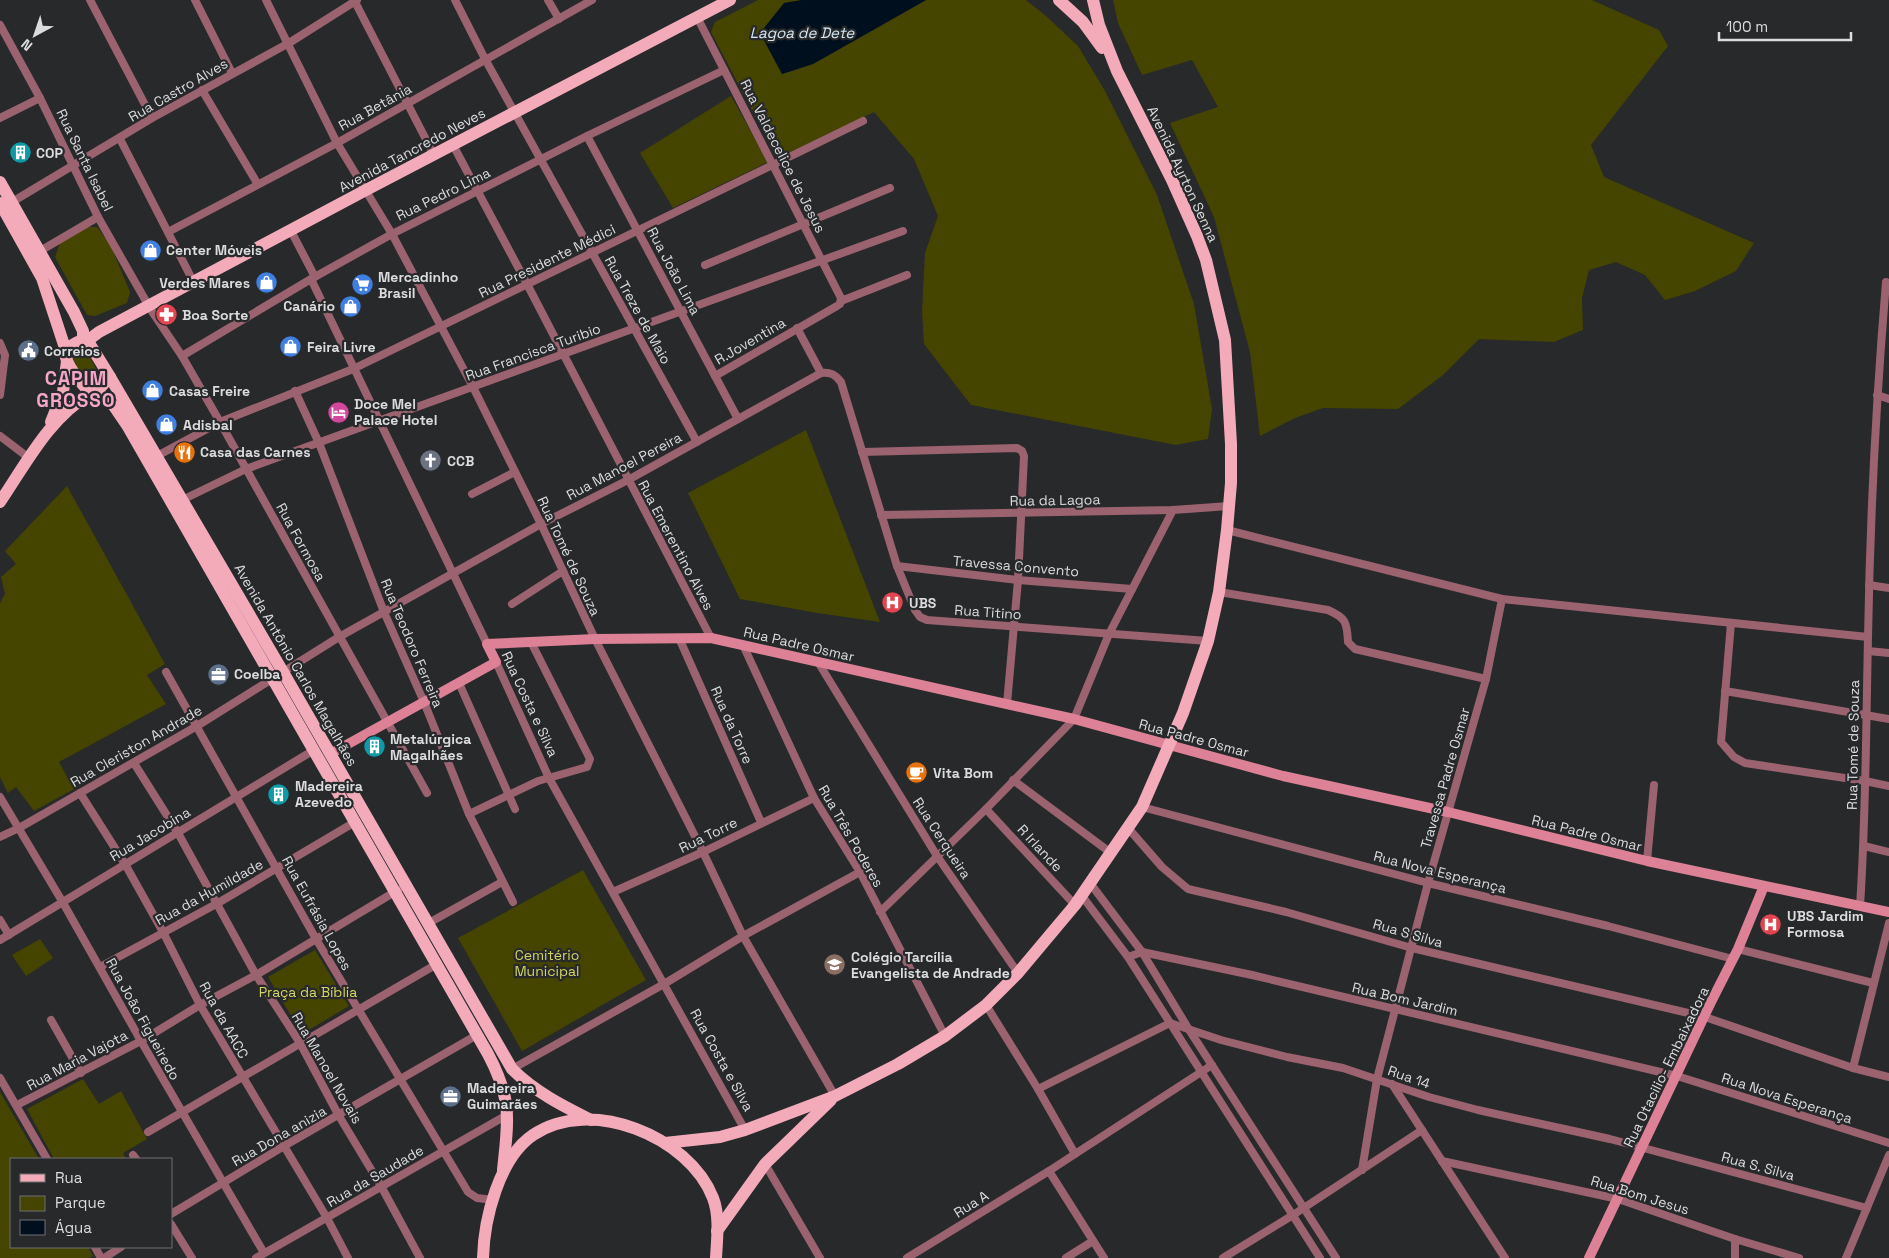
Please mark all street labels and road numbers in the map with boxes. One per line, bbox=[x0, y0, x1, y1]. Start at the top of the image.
street label: Rua Castro Alves bbox=[125, 54, 231, 126]
street label: Rua Valdecelice de Jesus bbox=[736, 76, 830, 236]
street label: Rua Betânia bbox=[335, 80, 415, 134]
street label: Avenida Ayrton Senna bbox=[1143, 103, 1223, 245]
street label: Avenida Tancredo Neves bbox=[336, 104, 488, 196]
street label: Rua Santa Isabel bbox=[52, 106, 118, 214]
street label: Rua Pedro Lima bbox=[393, 163, 493, 225]
street label: Rua Presidente Médici bbox=[476, 220, 618, 302]
street label: Rua João Lima bbox=[643, 224, 705, 318]
street label: Rua Treze de Maio bbox=[601, 253, 675, 367]
street label: R.Joventina bbox=[711, 313, 789, 369]
street label: Rua Francisca Turibio bbox=[463, 319, 603, 385]
street label: Rua Manoel Pereira bbox=[563, 428, 685, 504]
street label: Rua Emerentino Alves bbox=[634, 477, 718, 613]
street label: Rua da Lagoa bbox=[1009, 490, 1101, 510]
street label: Rua Tomé de Souza bbox=[533, 493, 605, 619]
street label: Rua Formosa bbox=[272, 500, 330, 584]
street label: Travessa Convento bbox=[952, 552, 1080, 580]
street label: Avenida Antônio Carlos Magalhães bbox=[230, 561, 362, 769]
street label: Rua Teodoro Ferreira bbox=[377, 576, 447, 710]
street label: Rua Titino bbox=[954, 601, 1022, 623]
street label: Rua Padre Osmar bbox=[742, 622, 856, 666]
street label: Rua Costa e Silva bbox=[498, 648, 562, 760]
street label: Rua Tomé de Souza bbox=[1843, 680, 1863, 810]
street label: Rua da Torre bbox=[707, 683, 757, 767]
street label: Rua Cleriston Andrade bbox=[67, 701, 205, 791]
street label: Travessa Padre Osmar bbox=[1416, 705, 1474, 851]
street label: Rua Padre Osmar bbox=[1137, 715, 1251, 761]
street label: Rua Três Poderes bbox=[814, 782, 888, 890]
street label: Rua Cerqueira bbox=[909, 794, 975, 882]
street label: Rua Jacobina bbox=[106, 803, 194, 865]
street label: Rua Padre Osmar bbox=[1530, 811, 1644, 855]
street label: Rua Torre bbox=[676, 813, 740, 857]
street label: R Irlande bbox=[1013, 820, 1067, 876]
street label: Rua Nova Esperança bbox=[1372, 847, 1508, 897]
street label: Rua Eufrásia Lopes bbox=[278, 853, 356, 973]
street label: Rua da Humildade bbox=[152, 855, 266, 929]
street label: Rua S Silva bbox=[1371, 914, 1445, 952]
street label: Rua João Figueiredo bbox=[102, 955, 184, 1083]
street label: Rua da AACC bbox=[196, 978, 252, 1062]
street label: Rua Bom Jardim bbox=[1350, 978, 1460, 1020]
street label: Rua Otacilio- Embaixadora bbox=[1619, 984, 1713, 1150]
street label: Rua Costa e Silva bbox=[686, 1005, 758, 1115]
street label: Rua Manoel Novais bbox=[288, 1009, 366, 1127]
street label: Rua Maria Vajota bbox=[23, 1026, 131, 1094]
street label: Rua 14 bbox=[1385, 1061, 1433, 1093]
street label: Rua Nova Esperança bbox=[1719, 1068, 1855, 1128]
street label: Rua Dona anizia bbox=[229, 1102, 329, 1170]
street label: Rua da Saudade bbox=[323, 1141, 427, 1211]
street label: Rua S. Silva bbox=[1719, 1148, 1797, 1184]
street label: Rua Bom Jesus bbox=[1589, 1171, 1691, 1219]
street label: Rua A bbox=[950, 1186, 992, 1222]

